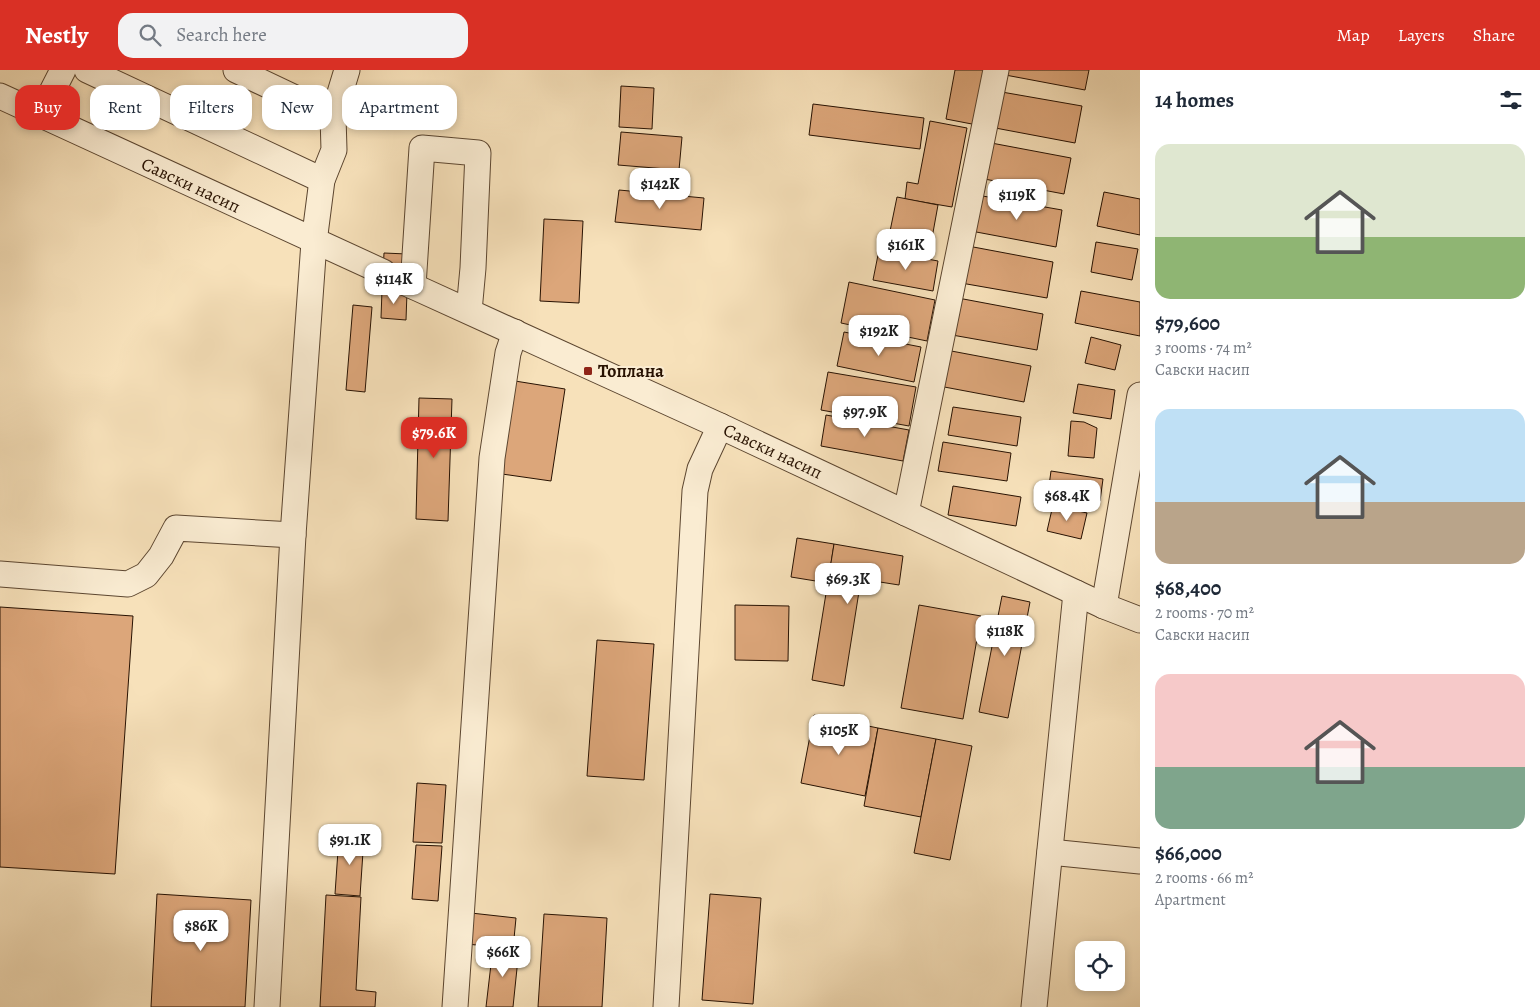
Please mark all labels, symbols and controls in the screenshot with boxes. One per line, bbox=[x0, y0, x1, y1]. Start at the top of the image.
search box bbox=[118, 13, 468, 58]
text: Nestly bbox=[25, 19, 88, 51]
icon: search bbox=[136, 21, 164, 49]
text: Search here bbox=[176, 22, 267, 48]
text: Map bbox=[1337, 23, 1370, 47]
text: Layers bbox=[1398, 23, 1445, 47]
text: Share bbox=[1473, 23, 1515, 47]
chip: Buy bbox=[15, 85, 80, 130]
chip: Rent bbox=[90, 85, 160, 130]
chip: Filters bbox=[170, 85, 252, 130]
chip: New bbox=[262, 85, 332, 130]
chip: Apartment bbox=[342, 85, 457, 130]
text: 14 homes bbox=[1155, 86, 1234, 114]
icon: filters bbox=[1497, 86, 1525, 114]
street label: Савски насип bbox=[138, 152, 244, 218]
pin: $142K bbox=[625, 168, 695, 210]
text: $142K bbox=[641, 173, 679, 195]
icon: home bbox=[1295, 177, 1385, 267]
pin: $119K bbox=[982, 178, 1052, 221]
text: $119K bbox=[999, 184, 1035, 206]
pin: $161K bbox=[871, 228, 941, 271]
text: $161K bbox=[888, 234, 924, 256]
pin: $114K bbox=[359, 262, 429, 305]
text: $114K bbox=[376, 268, 412, 290]
text: $79,600 bbox=[1155, 309, 1220, 337]
pin: $192K bbox=[844, 314, 914, 357]
text: $192K bbox=[860, 320, 898, 342]
text: 3 rooms · 74 m² bbox=[1155, 337, 1252, 359]
place label: Топлана bbox=[598, 359, 664, 383]
text: Савски насип bbox=[1155, 359, 1250, 381]
marker: Топлана bbox=[582, 365, 594, 377]
pin: $97.9K bbox=[824, 396, 906, 438]
text: $97.9K bbox=[843, 401, 887, 423]
pin: $79.6K bbox=[393, 416, 475, 459]
street label: Савски насип bbox=[720, 418, 826, 484]
text: $79.6K bbox=[412, 422, 456, 444]
icon: home bbox=[1295, 442, 1385, 532]
pin: $68.4K bbox=[1026, 480, 1108, 522]
text: $68.4K bbox=[1044, 485, 1090, 507]
pin: $69.3K bbox=[807, 562, 889, 605]
text: $69.3K bbox=[826, 568, 870, 590]
text: $68,400 bbox=[1155, 574, 1221, 602]
text: 2 rooms · 70 m² bbox=[1155, 602, 1254, 624]
pin: $118K bbox=[970, 614, 1040, 657]
text: $118K bbox=[986, 620, 1024, 642]
text: Савски насип bbox=[1155, 624, 1250, 646]
icon: home bbox=[1295, 707, 1385, 797]
pin: $105K bbox=[804, 714, 874, 756]
text: $105K bbox=[820, 719, 858, 741]
pin: $91.1K bbox=[309, 824, 391, 866]
text: $91.1K bbox=[329, 829, 371, 851]
text: $66,000 bbox=[1155, 839, 1222, 867]
text: 2 rooms · 66 m² bbox=[1155, 867, 1253, 889]
text: Apartment bbox=[1155, 889, 1226, 911]
pin: $86K bbox=[171, 910, 231, 952]
text: $86K bbox=[184, 915, 218, 937]
pin: $66K bbox=[473, 936, 533, 978]
text: $66K bbox=[487, 941, 519, 963]
map controls bbox=[1075, 941, 1125, 991]
button: locate bbox=[1075, 941, 1125, 991]

